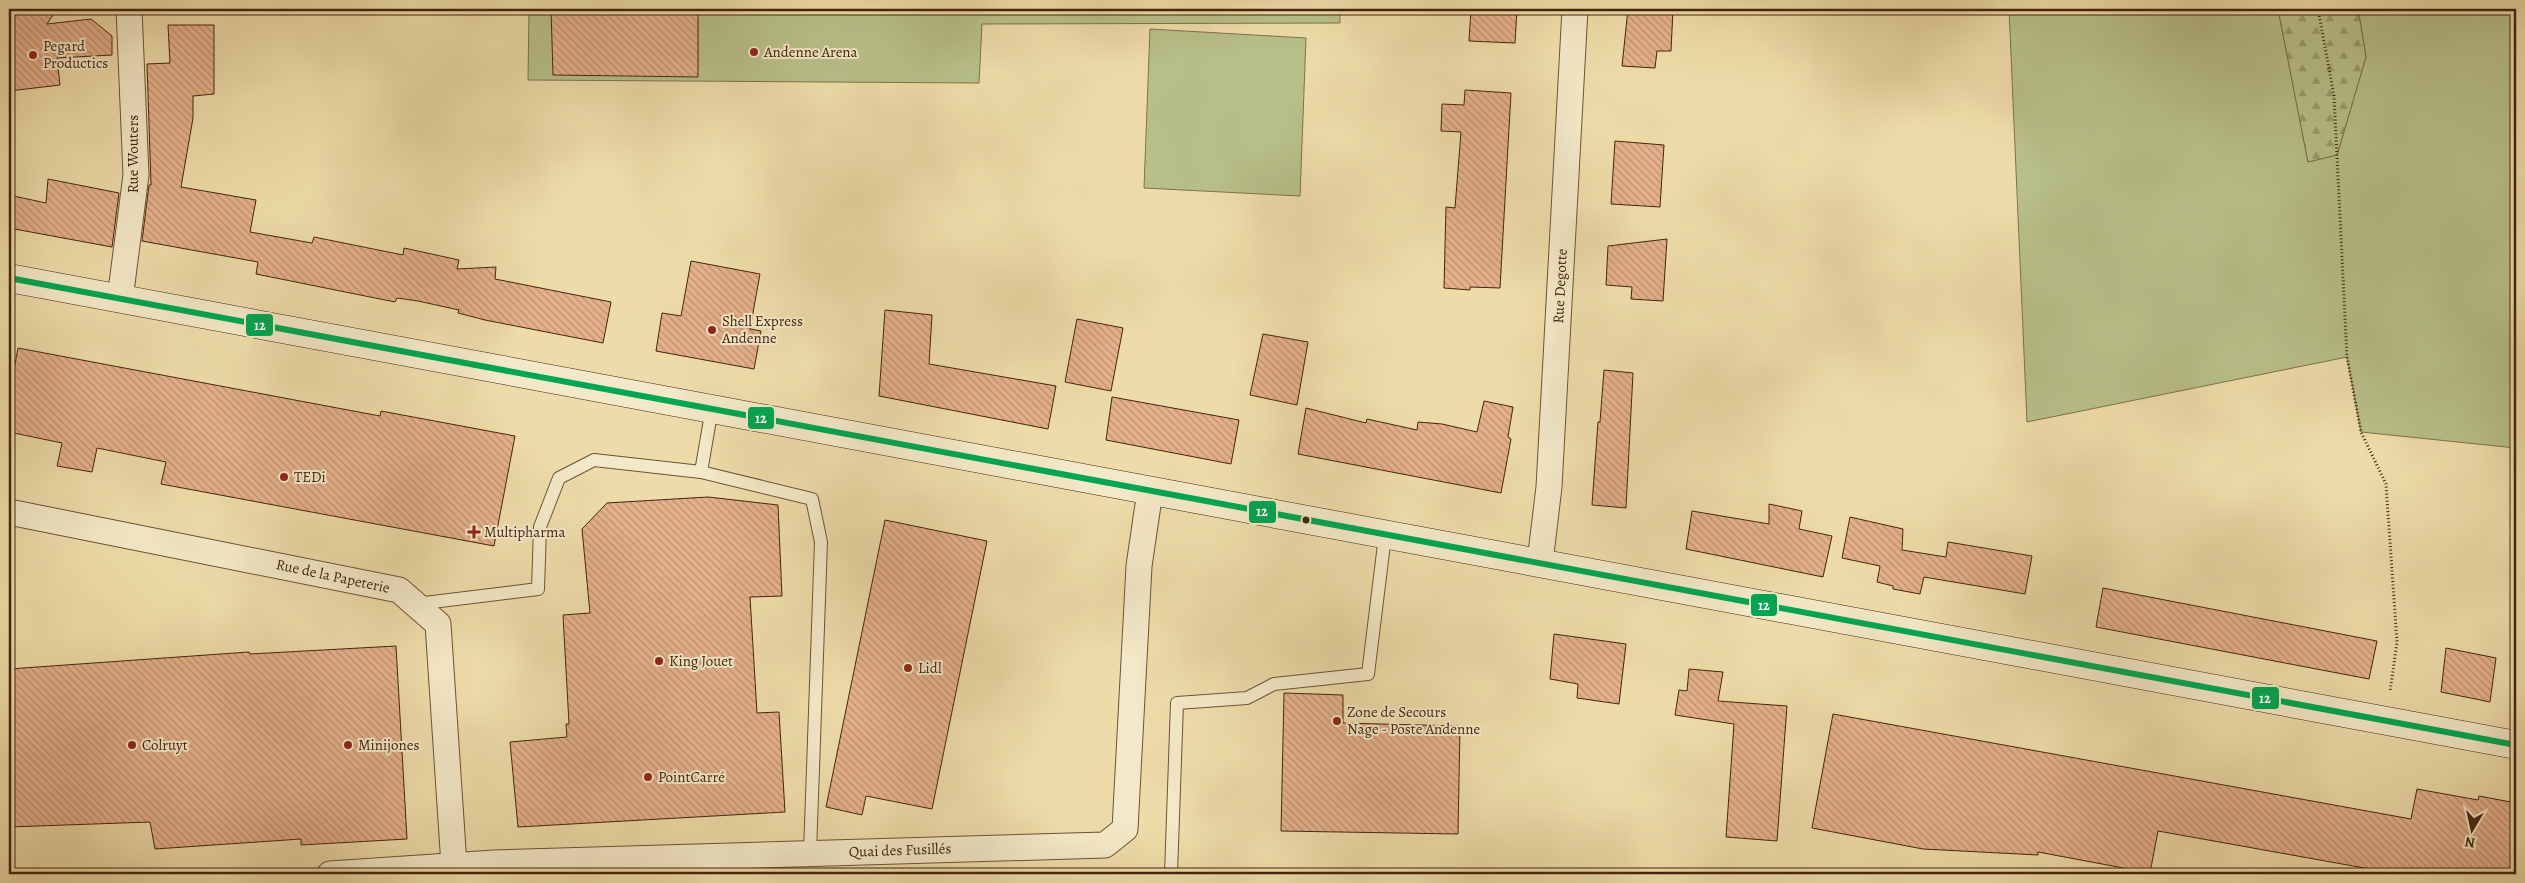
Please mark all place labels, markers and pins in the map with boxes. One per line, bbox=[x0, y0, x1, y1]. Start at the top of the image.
place label: Pegard Productics bbox=[43, 36, 108, 73]
place label: Andenne Arena bbox=[763, 42, 858, 62]
marker: Andenne Arena bbox=[748, 46, 760, 58]
marker: Pegard Productics bbox=[27, 49, 39, 61]
place label: Shell Express Andenne bbox=[721, 311, 803, 348]
marker: Shell Express Andenne bbox=[706, 324, 718, 336]
place label: TEDi bbox=[294, 467, 326, 487]
marker: TEDi bbox=[278, 471, 290, 483]
unlabelled marker bbox=[1301, 515, 1311, 525]
place label: Multipharma bbox=[484, 522, 566, 542]
marker: Multipharma bbox=[468, 526, 480, 538]
place label: King Jouet bbox=[669, 651, 733, 671]
marker: King Jouet bbox=[653, 655, 665, 667]
place label: Lidl bbox=[918, 658, 942, 678]
marker: Lidl bbox=[902, 662, 914, 674]
place label: Zone de Secours Nage - Poste Andenne bbox=[1347, 702, 1480, 739]
marker: Zone de Secours Nage - Poste Andenne bbox=[1331, 715, 1343, 727]
place label: Colruyt bbox=[142, 735, 188, 755]
place label: Minijones bbox=[358, 735, 419, 755]
marker: Colruyt bbox=[126, 739, 138, 751]
marker: Minijones bbox=[342, 739, 354, 751]
place label: PointCarré bbox=[658, 767, 725, 787]
marker: PointCarré bbox=[642, 771, 654, 783]

